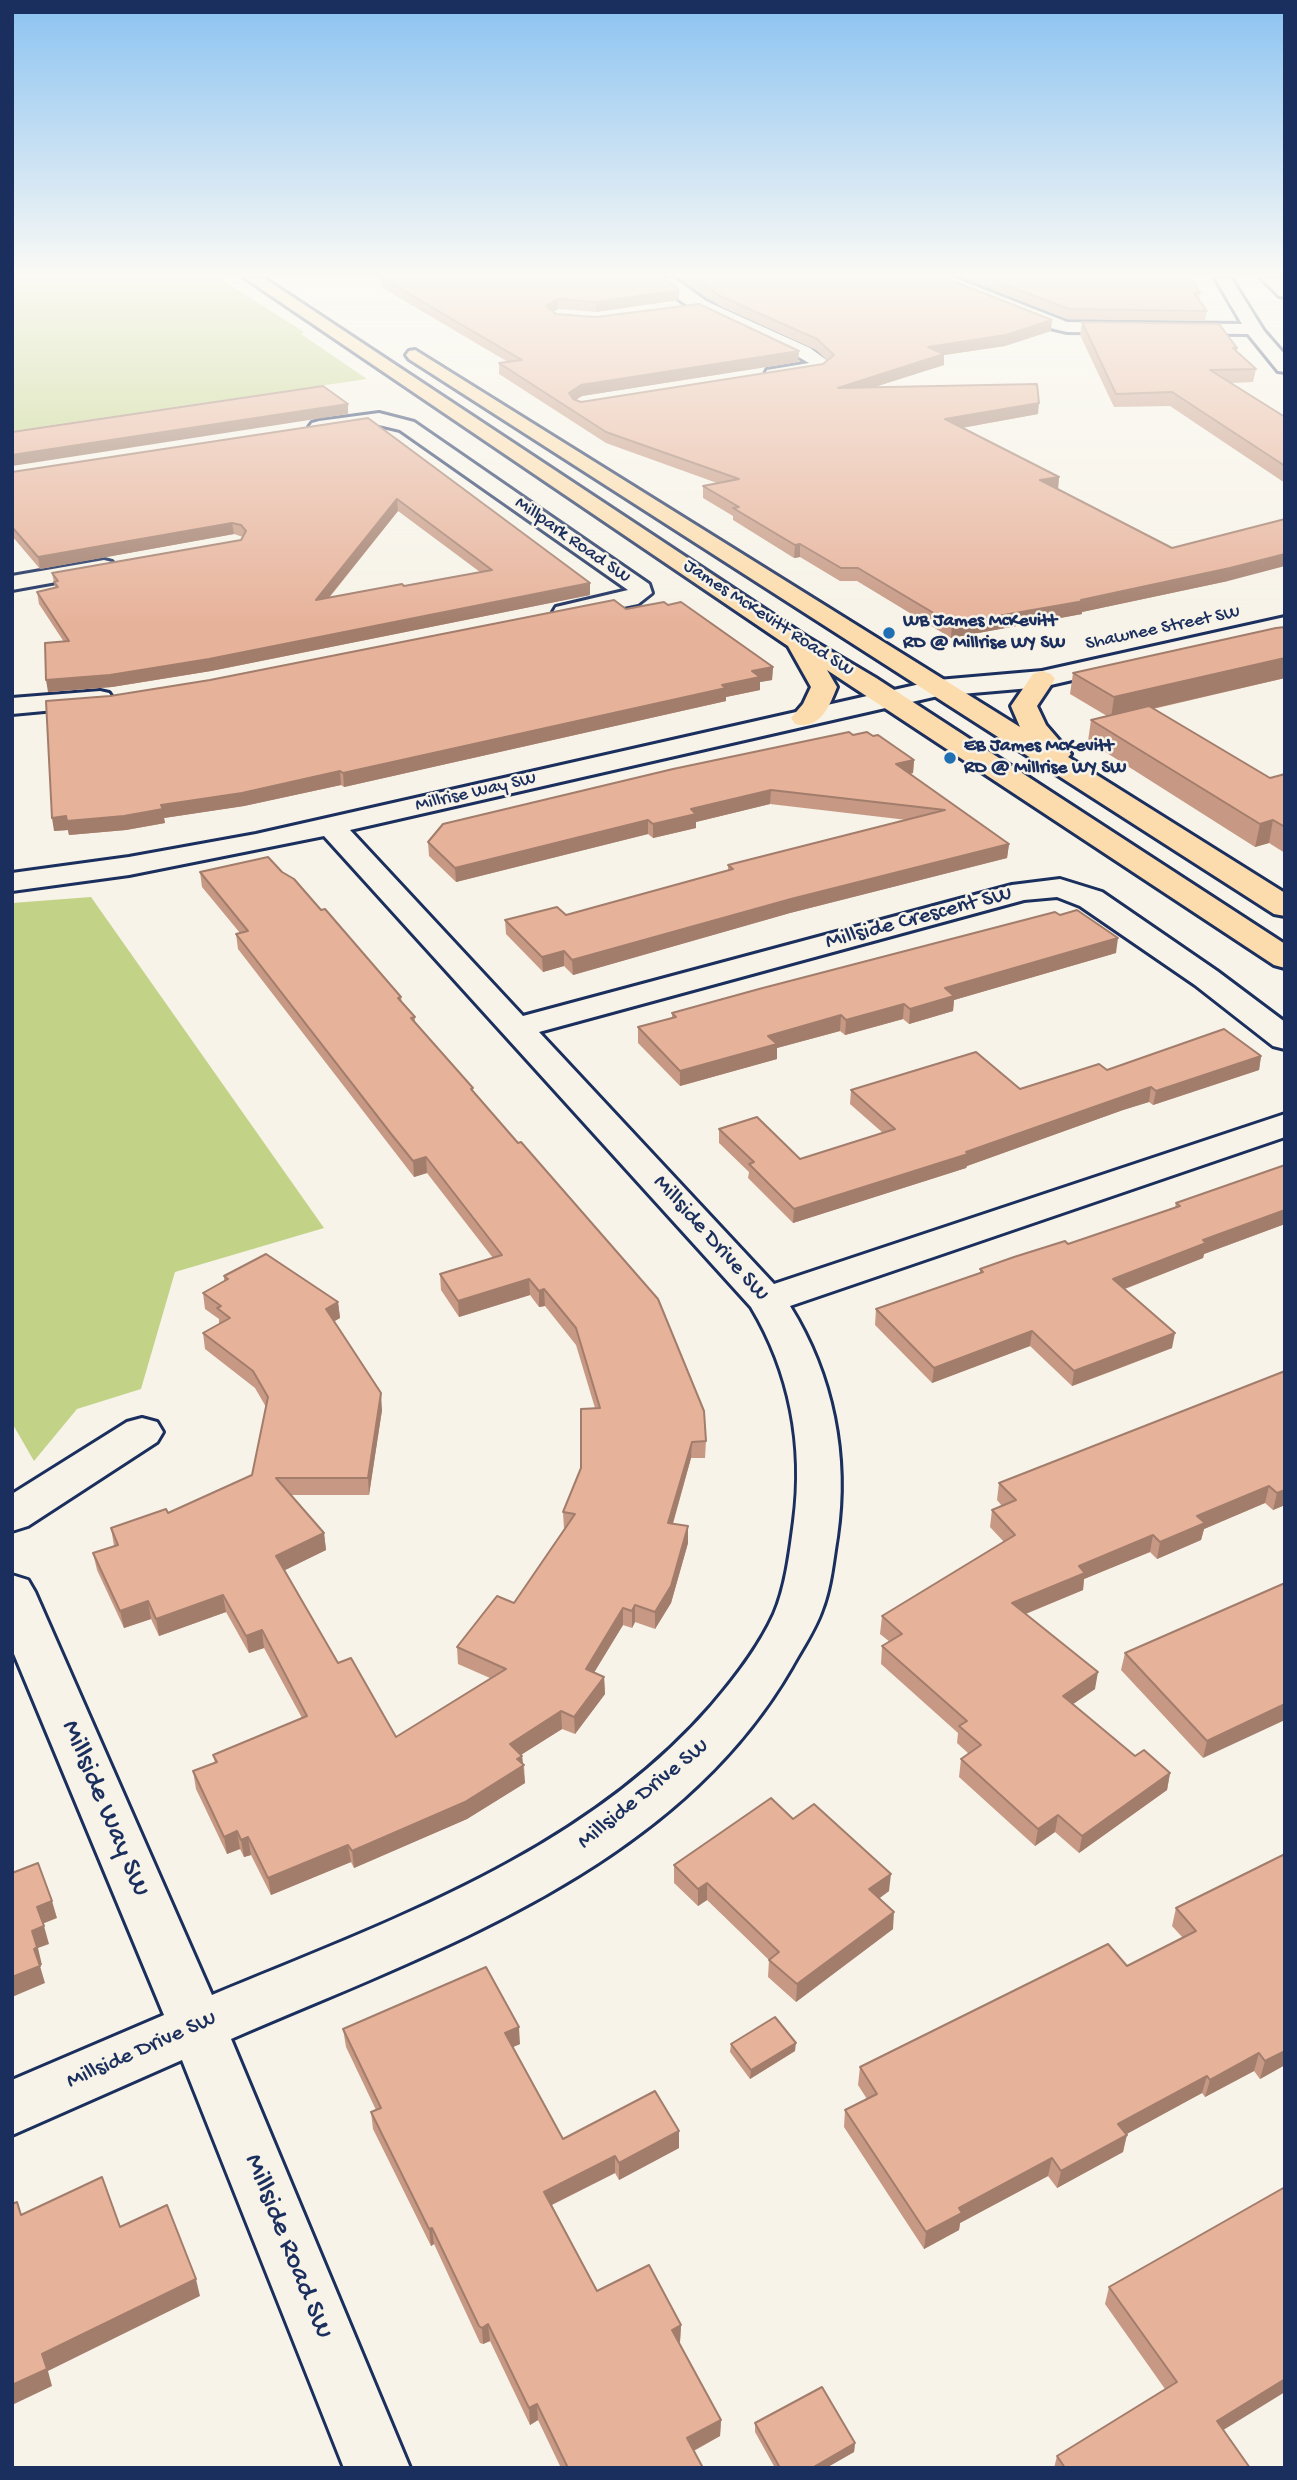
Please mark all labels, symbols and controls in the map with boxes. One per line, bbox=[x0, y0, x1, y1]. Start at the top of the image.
street label: Millpark Road SW bbox=[510, 493, 634, 589]
street label: James McKevitt Road SW bbox=[678, 555, 858, 683]
street label: Shawnee Street SW bbox=[1084, 601, 1242, 657]
place label: WB James McKevitt RD @ Millrise WY SW bbox=[903, 611, 1065, 655]
marker: WB James McKevitt RD @ Millrise WY SW bbox=[881, 625, 897, 641]
place label: EB James McKevitt RD @ Millrise WY SW bbox=[964, 736, 1126, 780]
marker: EB James McKevitt RD @ Millrise WY SW bbox=[942, 750, 958, 766]
street label: Millrise Way SW bbox=[413, 768, 539, 818]
street label: Millside Crescent SW bbox=[823, 881, 1015, 957]
street label: Millside Drive SW bbox=[646, 1170, 774, 1308]
street label: Millside Way SW bbox=[52, 1716, 156, 1902]
street label: Millside Drive SW bbox=[573, 1734, 715, 1856]
street label: Millside Drive SW bbox=[63, 2006, 221, 2096]
street label: Millside Road SW bbox=[235, 2150, 339, 2344]

